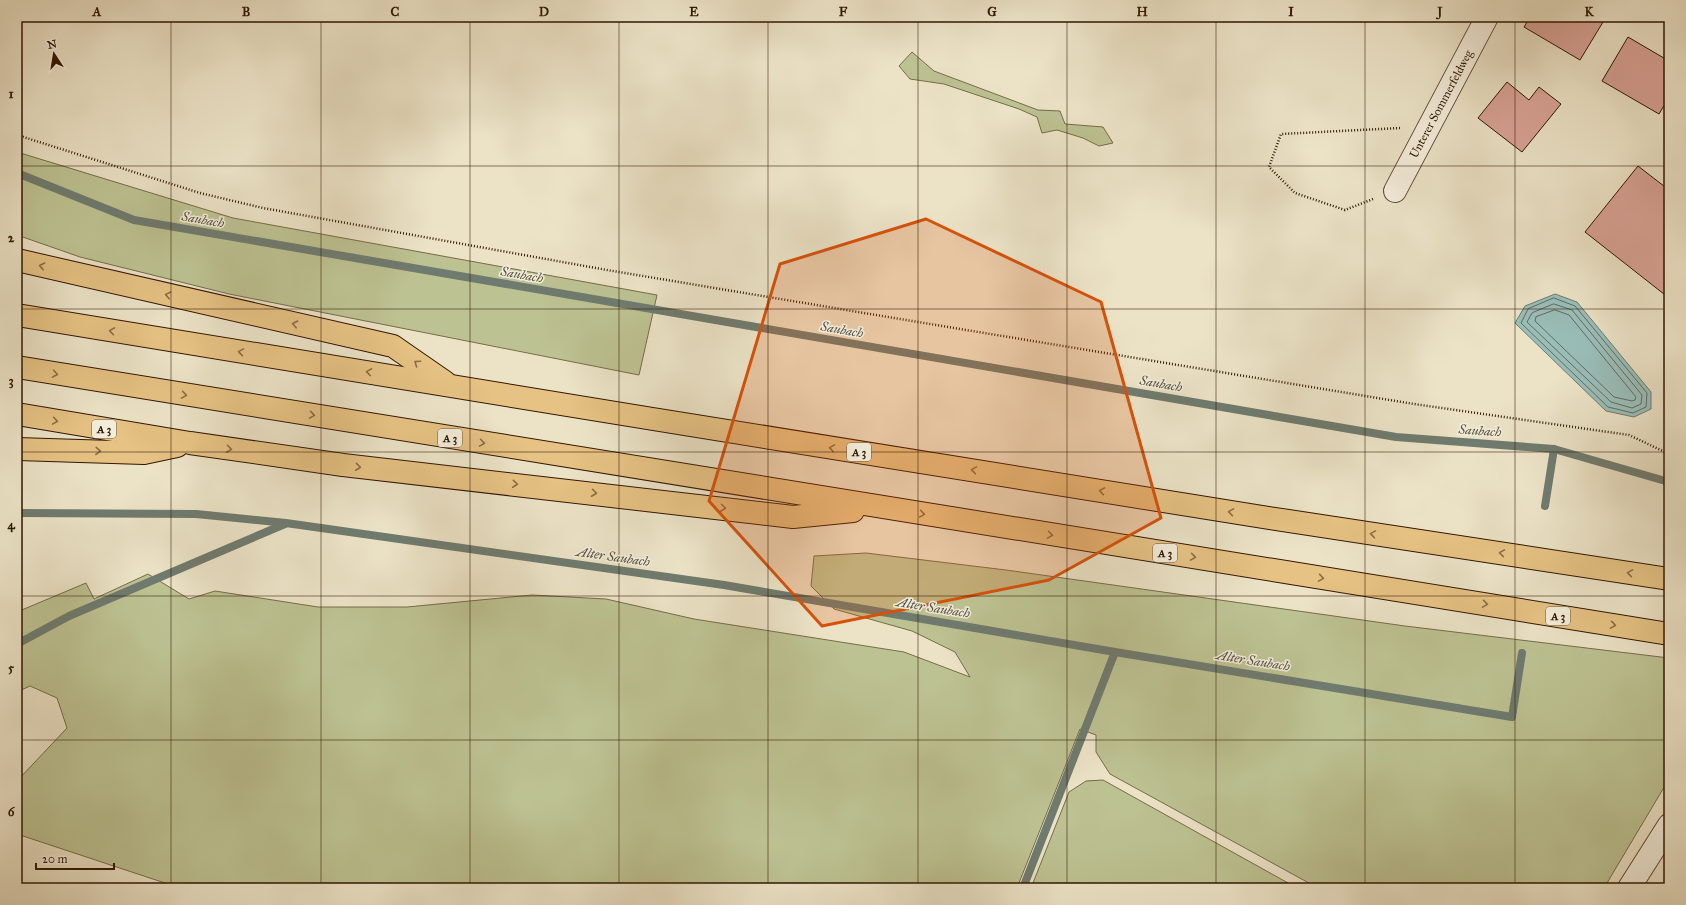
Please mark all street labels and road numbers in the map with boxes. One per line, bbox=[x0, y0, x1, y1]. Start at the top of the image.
street label: Unterer Sommerfeldweg bbox=[1407, 47, 1477, 161]
road number: A 3 bbox=[92, 420, 116, 438]
road number: A 3 bbox=[438, 429, 462, 447]
road number: A 3 bbox=[847, 443, 871, 461]
road number: A 3 bbox=[1153, 544, 1177, 562]
road number: A 3 bbox=[1546, 607, 1570, 625]

